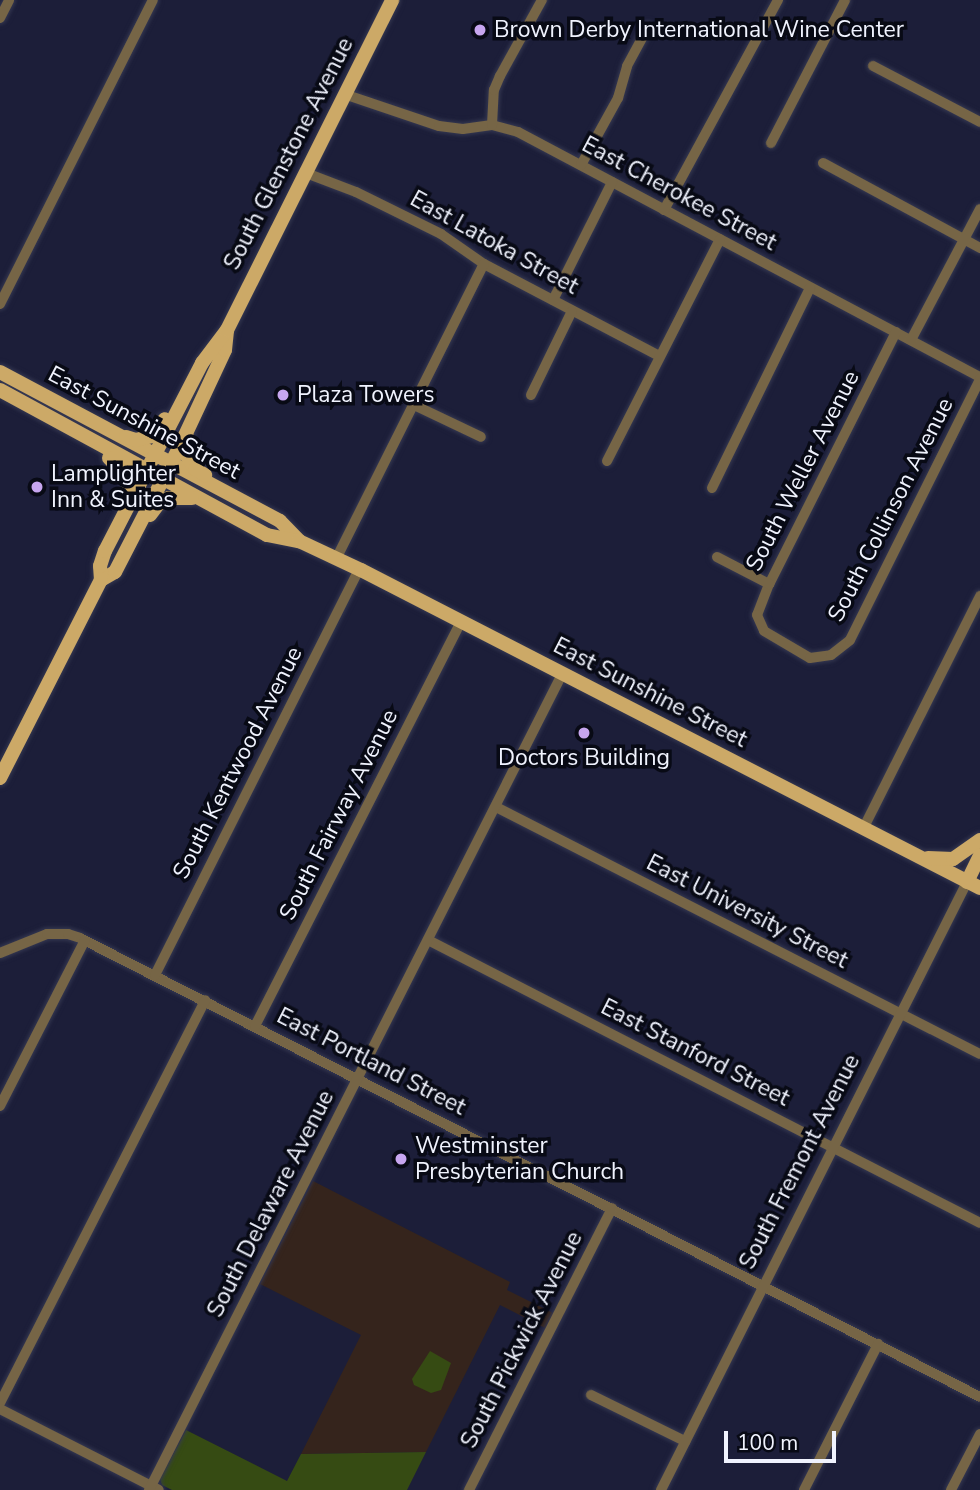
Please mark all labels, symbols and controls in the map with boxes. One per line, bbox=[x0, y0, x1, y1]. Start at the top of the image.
place label: Brown Derby International Wine Center bbox=[494, 16, 904, 44]
marker: Brown Derby International Wine Center bbox=[472, 22, 488, 38]
street label: South Glenstone Avenue bbox=[218, 33, 360, 275]
street label: East Cherokee Street bbox=[577, 131, 781, 257]
street label: East Latoka Street bbox=[405, 185, 583, 301]
street label: East Sunshine Street bbox=[43, 361, 245, 485]
street label: South Weller Avenue bbox=[740, 366, 866, 576]
place label: Plaza Towers bbox=[297, 381, 434, 409]
marker: Plaza Towers bbox=[275, 387, 291, 403]
street label: South Collinson Avenue bbox=[823, 393, 959, 627]
place label: Lamplighter Inn & Suites bbox=[51, 460, 176, 514]
marker: Lamplighter Inn & Suites bbox=[29, 479, 45, 495]
street label: East Sunshine Street bbox=[548, 632, 752, 754]
street label: South Kentwood Avenue bbox=[167, 642, 309, 884]
street label: South Fairway Avenue bbox=[274, 705, 404, 925]
marker: Doctors Building bbox=[576, 725, 592, 741]
place label: Doctors Building bbox=[498, 744, 670, 772]
street label: East University Street bbox=[642, 849, 852, 975]
street label: East Stanford Street bbox=[596, 993, 794, 1113]
street label: East Portland Street bbox=[272, 1002, 470, 1122]
street label: South Fremont Avenue bbox=[734, 1050, 866, 1274]
street label: South Delaware Avenue bbox=[202, 1086, 340, 1322]
place label: Westminster Presbyterian Church bbox=[415, 1132, 624, 1186]
marker: Westminster Presbyterian Church bbox=[393, 1151, 409, 1167]
street label: South Pickwick Avenue bbox=[455, 1227, 589, 1453]
scale bar bbox=[728, 1416, 840, 1460]
text: 100 m bbox=[737, 1429, 798, 1457]

